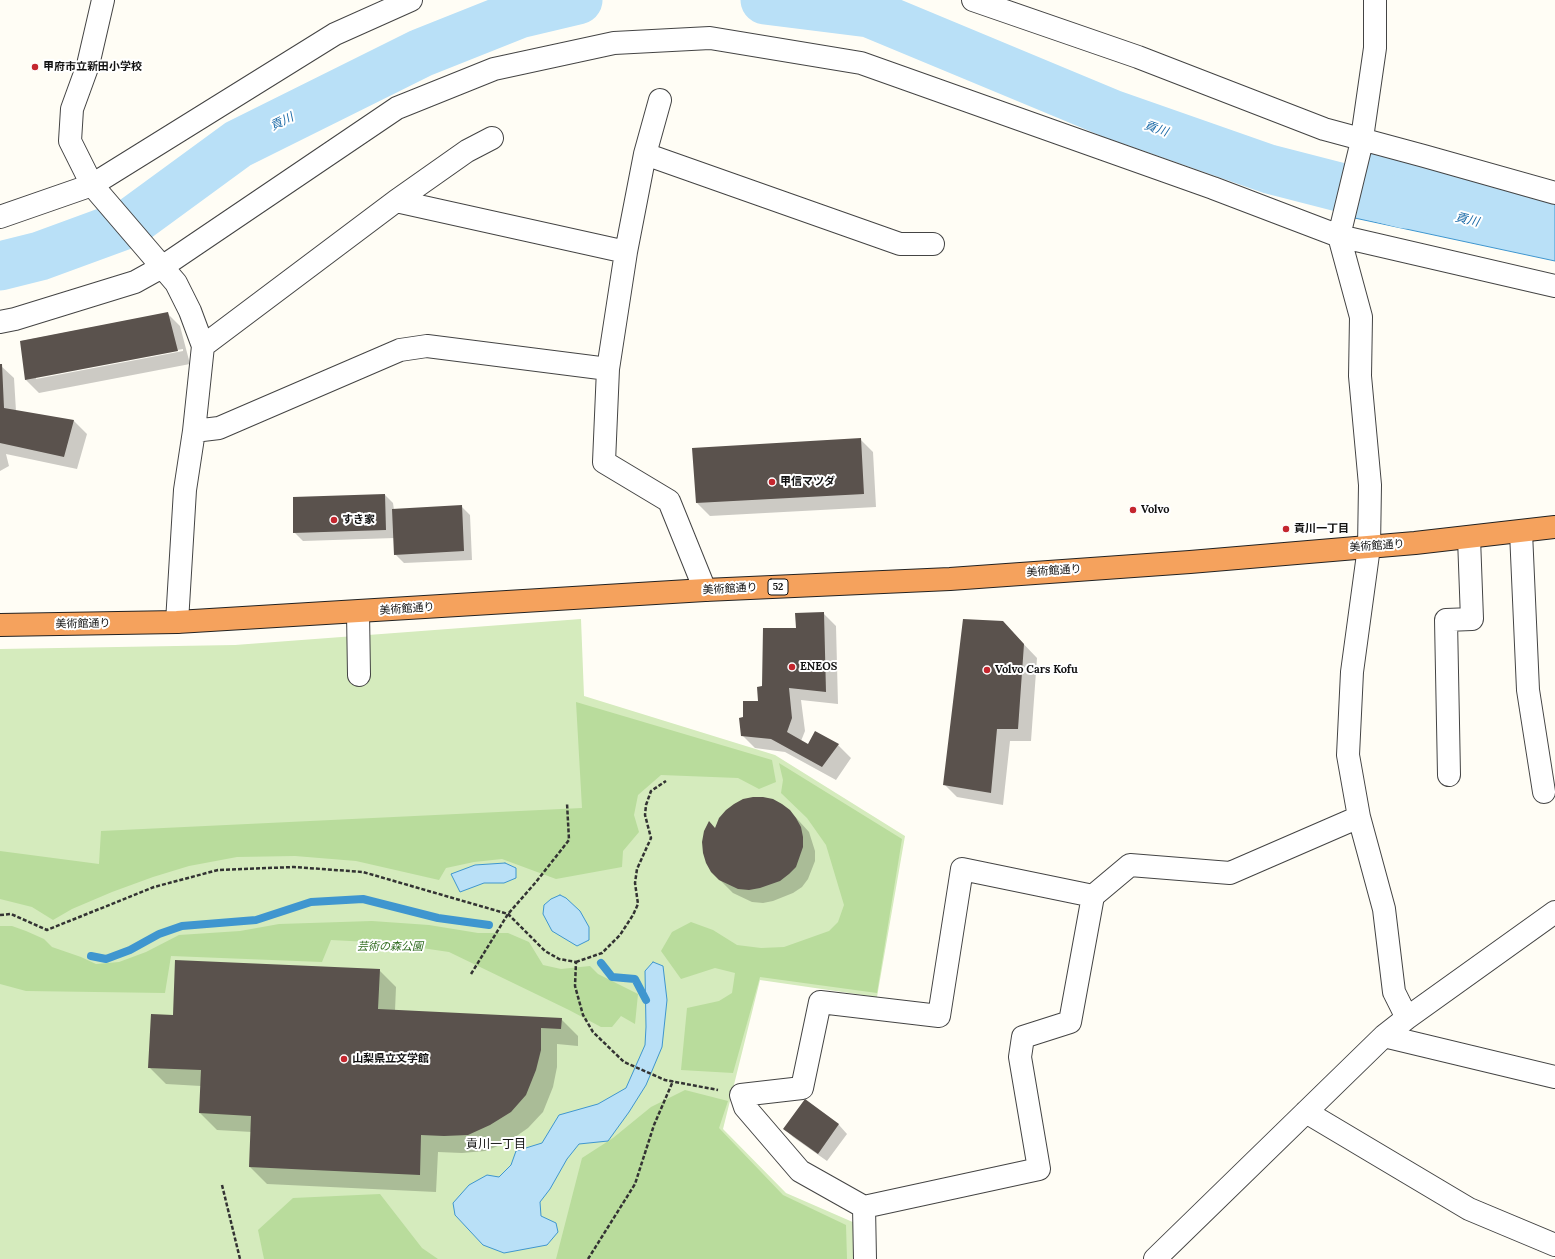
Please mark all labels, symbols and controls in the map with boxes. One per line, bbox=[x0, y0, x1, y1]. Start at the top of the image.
place label: 甲府市立新田小学校 bbox=[43, 60, 142, 74]
marker: 甲府市立新田小学校 bbox=[30, 62, 40, 72]
water label: 貢川 bbox=[268, 110, 296, 134]
water label: 貢川 bbox=[1142, 118, 1170, 140]
water label: 貢川 bbox=[1454, 210, 1480, 230]
place label: 甲信マツダ bbox=[780, 475, 835, 489]
marker: 甲信マツダ bbox=[767, 477, 777, 487]
place label: Volvo bbox=[1141, 503, 1169, 517]
marker: Volvo bbox=[1128, 505, 1138, 515]
place label: すき家 bbox=[342, 513, 375, 527]
marker: すき家 bbox=[329, 515, 339, 525]
place label: 貢川一丁目 bbox=[1294, 522, 1349, 536]
marker: 貢川一丁目 bbox=[1281, 524, 1291, 534]
street label: 美術館通り bbox=[1349, 537, 1405, 555]
street label: 美術館通り bbox=[1026, 562, 1082, 580]
road number: 52 bbox=[768, 579, 788, 595]
street label: 美術館通り bbox=[702, 581, 758, 597]
street label: 美術館通り bbox=[379, 600, 435, 618]
street label: 美術館通り bbox=[55, 617, 111, 631]
place label: ENEOS bbox=[800, 660, 837, 674]
marker: ENEOS bbox=[787, 662, 797, 672]
place label: Volvo Cars Kofu bbox=[995, 663, 1078, 677]
marker: Volvo Cars Kofu bbox=[982, 665, 992, 675]
park label: 芸術の森公園 bbox=[357, 940, 423, 954]
place label: 山梨県立文学館 bbox=[352, 1052, 429, 1066]
marker: 山梨県立文学館 bbox=[339, 1054, 349, 1064]
district label: 貢川一丁目 bbox=[466, 1138, 526, 1152]

